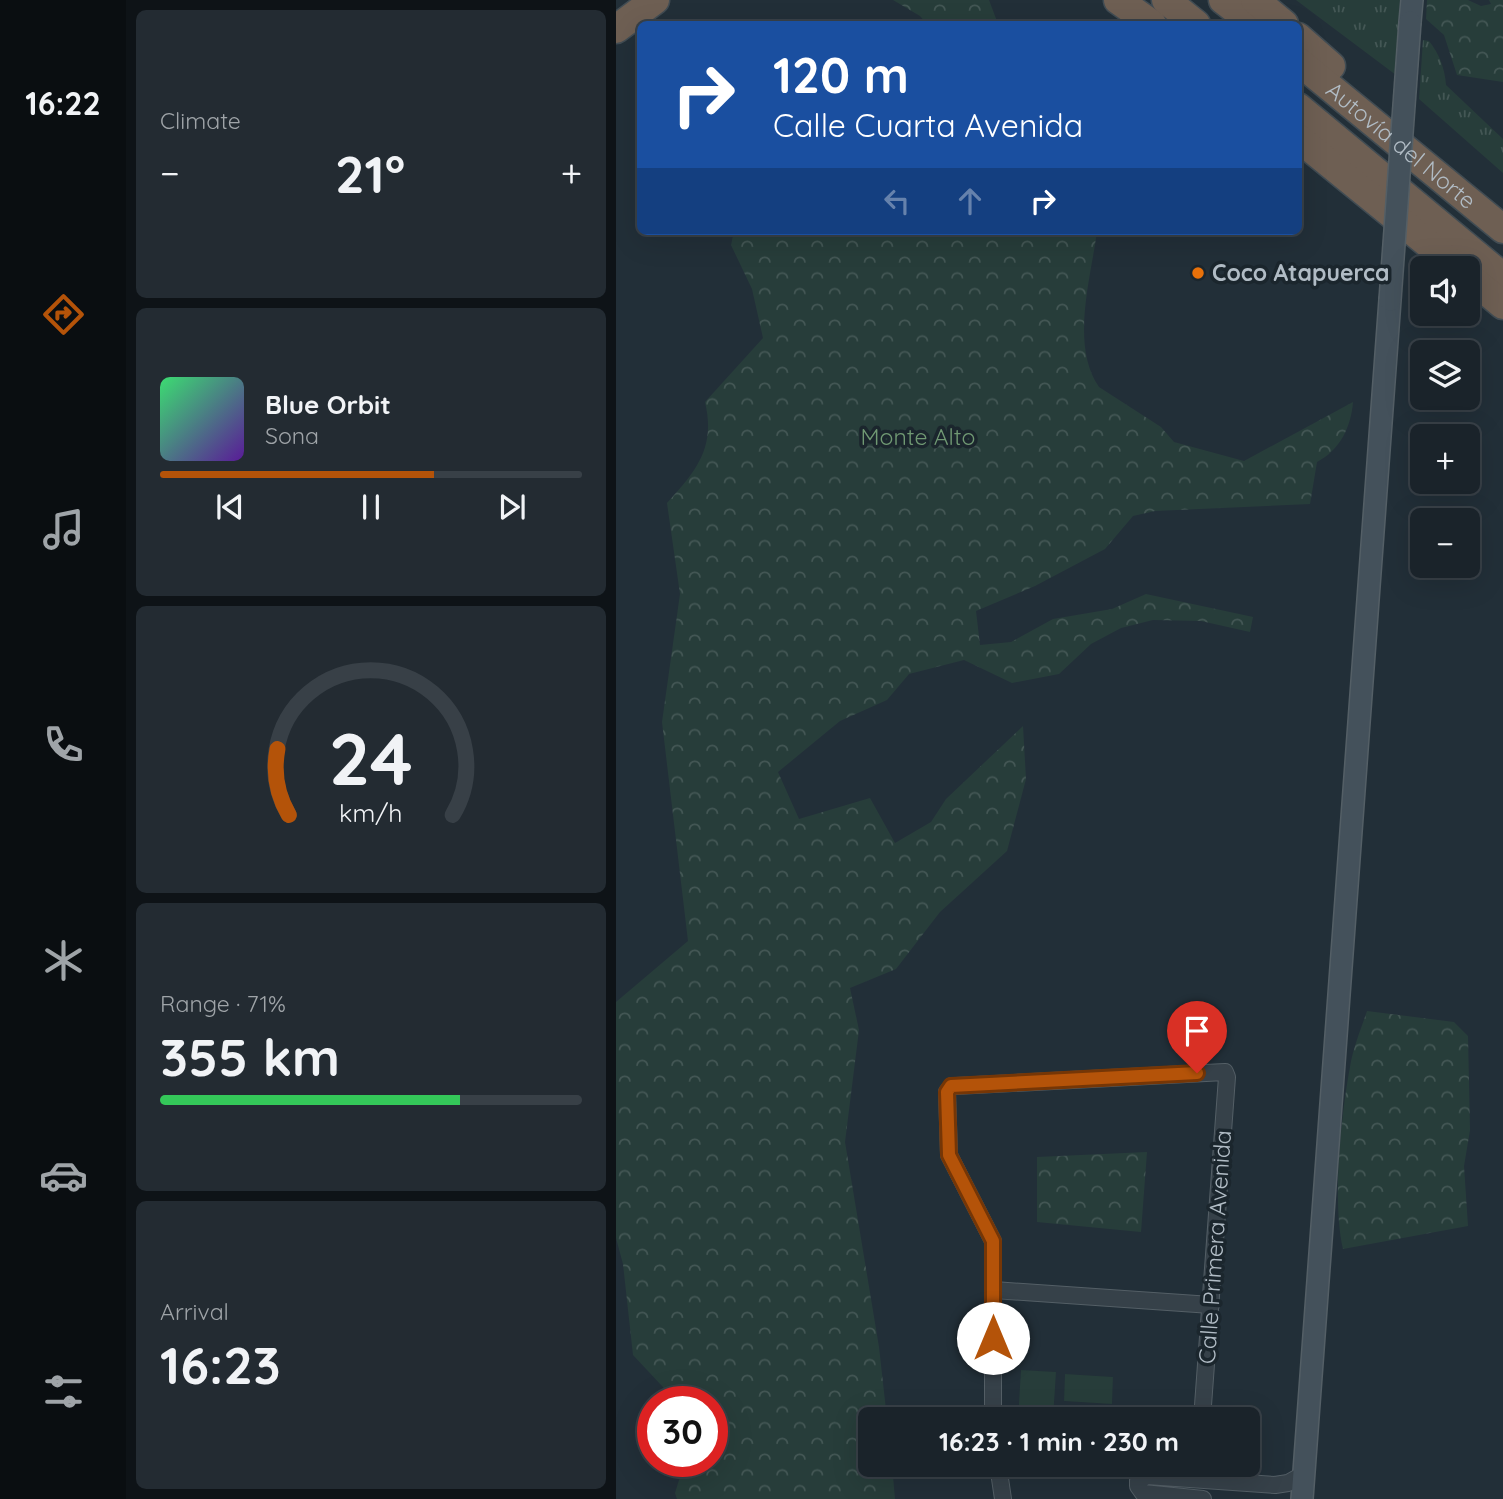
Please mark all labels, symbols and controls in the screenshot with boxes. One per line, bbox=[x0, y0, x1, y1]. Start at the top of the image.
text: 120 m bbox=[773, 44, 909, 105]
icon: right bbox=[658, 49, 749, 140]
street label: Autovía del Norte bbox=[1320, 75, 1482, 215]
text: 16:22 bbox=[25, 83, 101, 123]
text: Calle Cuarta Avenida bbox=[773, 105, 1083, 145]
text: Climate bbox=[160, 106, 241, 135]
text: 21° bbox=[335, 141, 405, 206]
text: − bbox=[160, 149, 180, 197]
text: + bbox=[561, 149, 582, 197]
icon: left bbox=[878, 182, 916, 220]
icon: ahead bbox=[951, 182, 989, 220]
icon: right bbox=[1024, 182, 1062, 220]
map controls bbox=[1410, 256, 1480, 578]
button: sound bbox=[1410, 256, 1480, 326]
place label: Coco Atapuerca bbox=[1212, 258, 1389, 287]
marker: Coco Atapuerca bbox=[1190, 265, 1206, 281]
icon: directions bbox=[39, 290, 88, 339]
button: layers bbox=[1410, 340, 1480, 410]
text: Blue Orbit bbox=[265, 388, 391, 421]
text: Sona bbox=[265, 421, 319, 450]
park label: Monte Alto bbox=[861, 422, 975, 451]
button: + bbox=[1410, 424, 1480, 494]
icon: previous bbox=[211, 488, 249, 526]
icon: pause bbox=[352, 488, 390, 526]
icon: next bbox=[493, 488, 531, 526]
icon: music bbox=[39, 505, 88, 554]
button: − bbox=[1410, 508, 1480, 578]
text: 24 bbox=[329, 713, 413, 804]
icon: phone bbox=[39, 720, 88, 769]
text: km/h bbox=[339, 797, 403, 828]
icon: climate bbox=[39, 936, 88, 985]
text: Range · 71% bbox=[160, 989, 286, 1018]
pin bbox=[1167, 1001, 1227, 1073]
icon: arrive bbox=[1178, 1012, 1216, 1050]
text: 355 km bbox=[160, 1024, 340, 1089]
street label: Calle Primera Avenida bbox=[1192, 1129, 1237, 1365]
icon: car bbox=[39, 1151, 88, 1200]
text: Arrival bbox=[160, 1297, 229, 1326]
position arrow bbox=[956, 1301, 1030, 1375]
text: 16:23 bbox=[160, 1332, 281, 1397]
icon: filters bbox=[39, 1367, 88, 1416]
speed limit sign: 30 bbox=[637, 1386, 728, 1477]
text: 16:23 · 1 min · 230 m bbox=[939, 1425, 1179, 1458]

